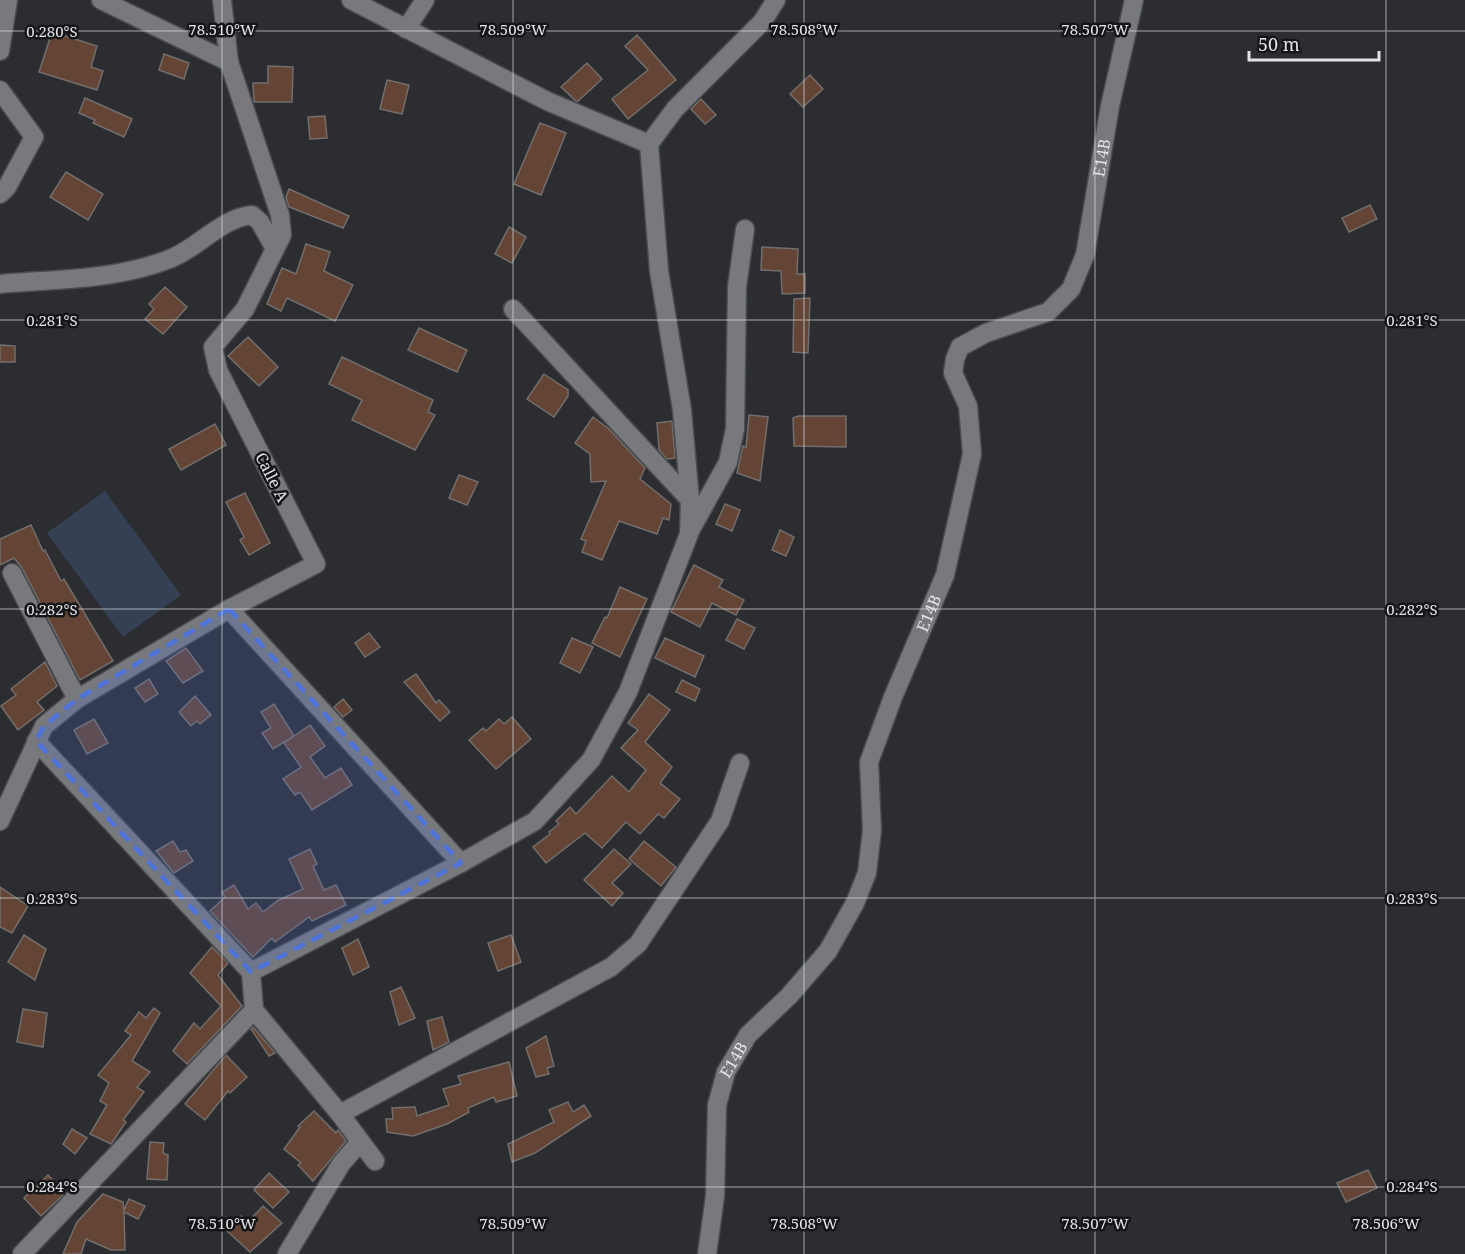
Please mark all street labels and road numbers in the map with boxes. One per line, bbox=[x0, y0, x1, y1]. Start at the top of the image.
street label: E14B bbox=[1087, 137, 1115, 179]
street label: Calle A bbox=[250, 448, 294, 506]
street label: E14B bbox=[911, 591, 946, 635]
street label: E14B bbox=[714, 1038, 753, 1082]

